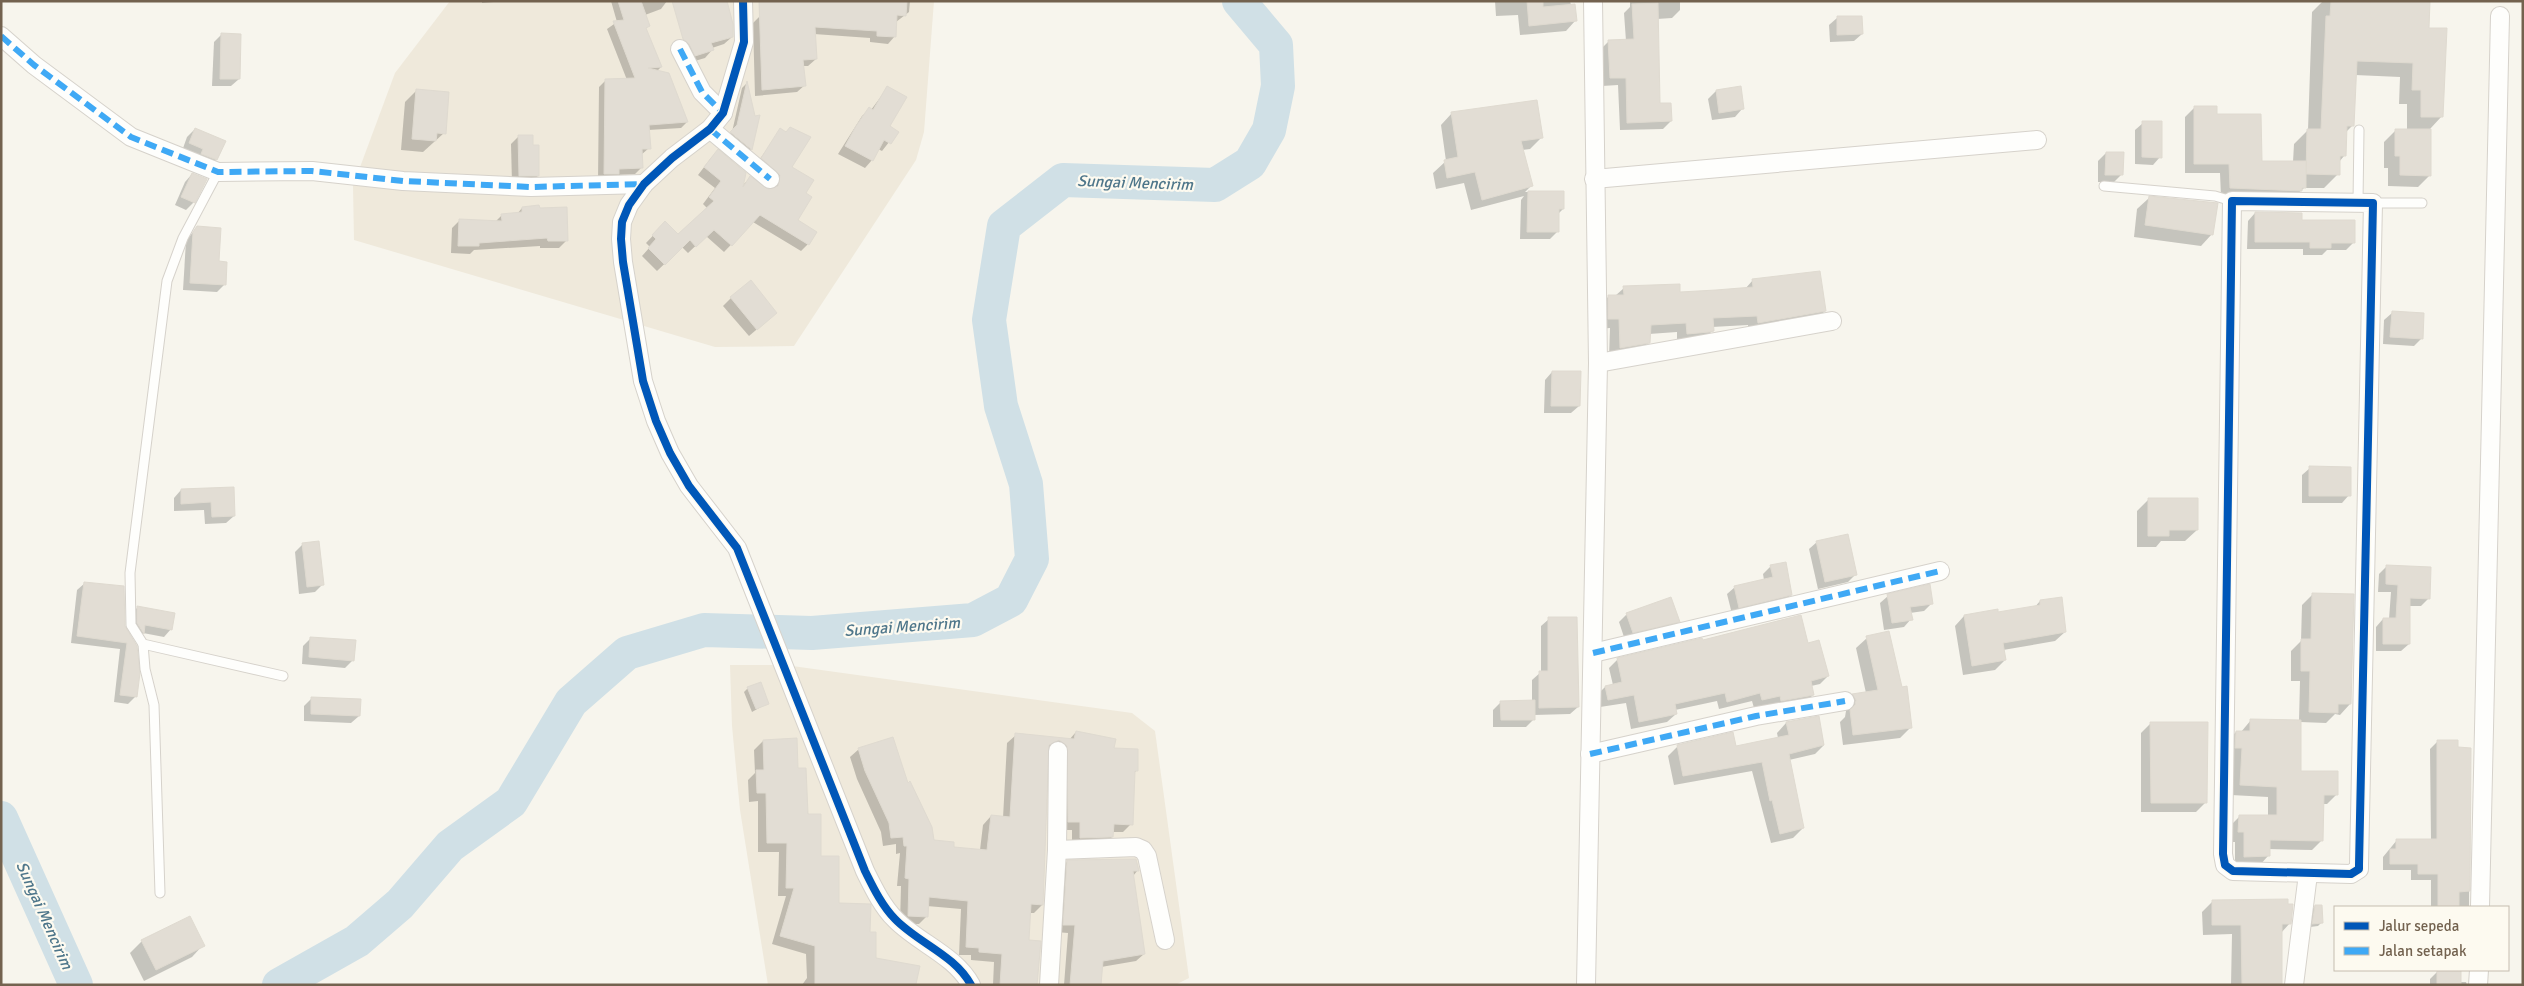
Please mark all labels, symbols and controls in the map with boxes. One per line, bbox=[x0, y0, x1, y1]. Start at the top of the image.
water label: Sungai Mencirim bbox=[1077, 171, 1194, 195]
water label: Sungai Mencirim bbox=[844, 613, 962, 641]
water label: Sungai Mencirim bbox=[11, 858, 77, 973]
legend bbox=[2334, 906, 2509, 971]
text: Jalur sepeda bbox=[2379, 917, 2459, 935]
text: Jalan setapak bbox=[2379, 942, 2467, 960]

